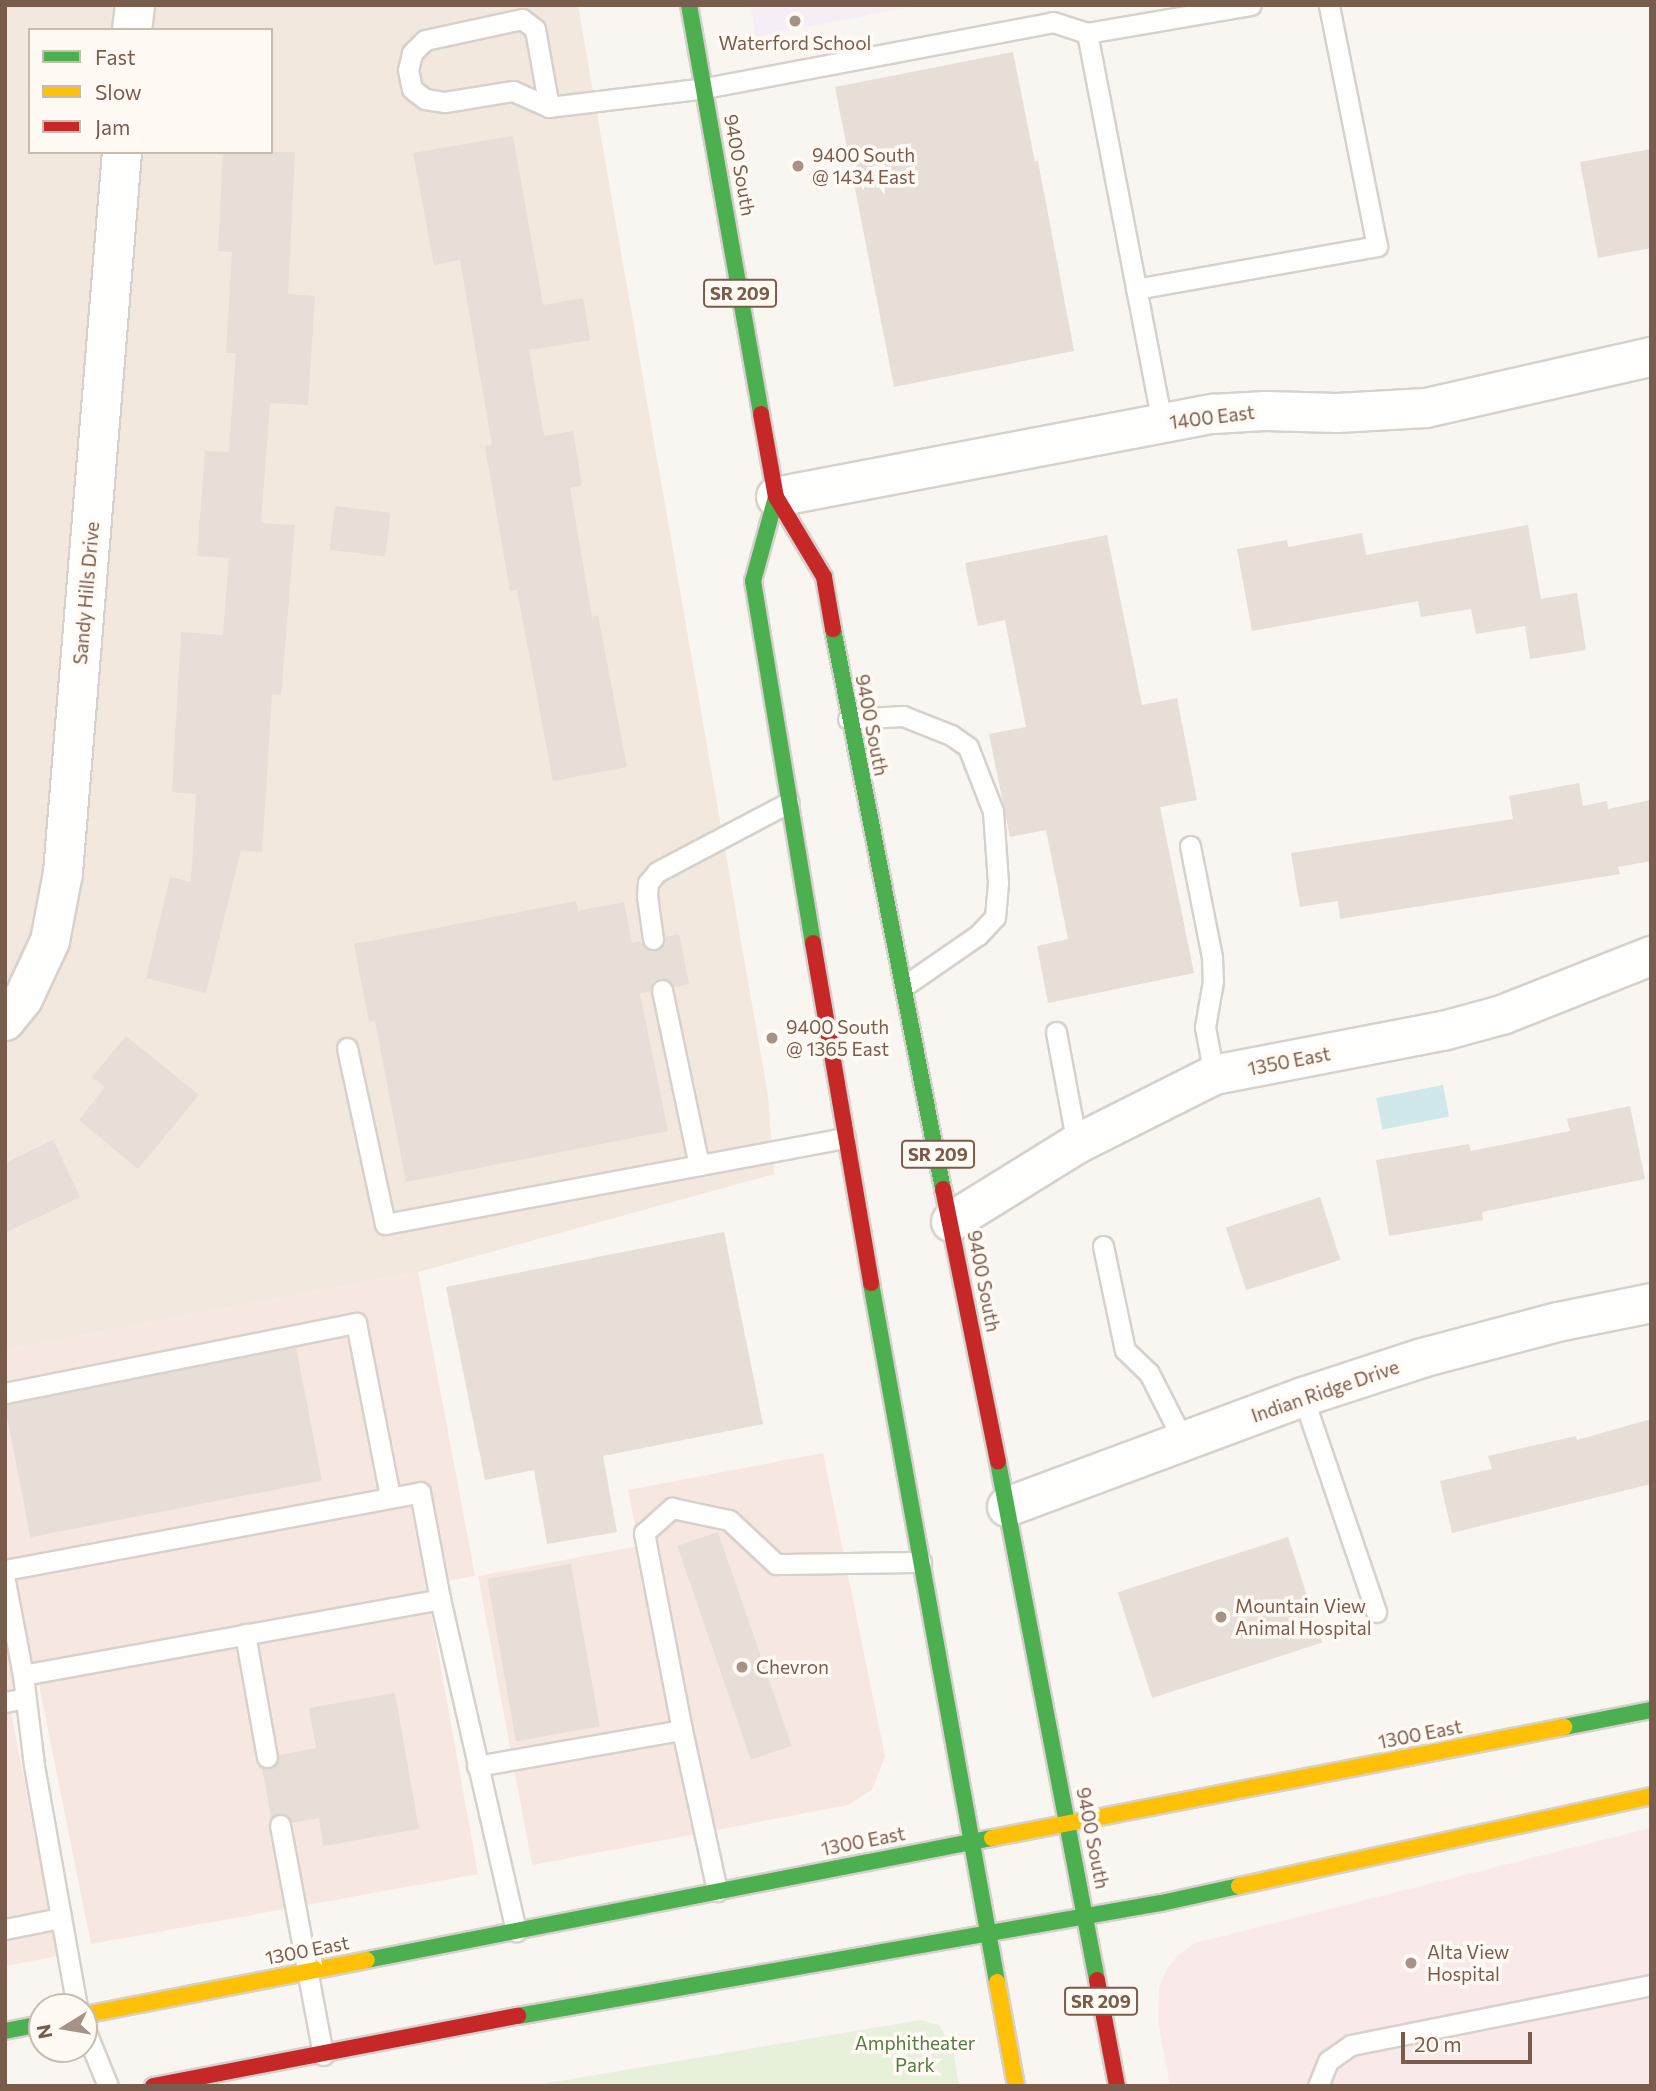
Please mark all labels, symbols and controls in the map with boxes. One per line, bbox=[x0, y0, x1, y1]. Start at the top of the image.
marker: Waterford School bbox=[787, 13, 803, 29]
legend bbox=[28, 28, 273, 154]
place label: Waterford School bbox=[719, 32, 871, 54]
text: Fast bbox=[95, 44, 136, 69]
text: Slow bbox=[95, 79, 142, 104]
street label: 9400 South bbox=[720, 112, 760, 218]
text: Jam bbox=[95, 114, 130, 139]
place label: 9400 South @ 1434 East bbox=[812, 144, 915, 188]
marker: 9400 South @ 1434 East bbox=[790, 158, 806, 174]
road number: SR 209 bbox=[702, 278, 778, 307]
street label: 1400 East bbox=[1168, 400, 1256, 434]
street label: Sandy Hills Drive bbox=[68, 521, 104, 665]
street label: 9400 South bbox=[851, 672, 893, 778]
place label: 9400 South @ 1365 East bbox=[786, 1016, 889, 1060]
marker: 9400 South @ 1365 East bbox=[764, 1030, 780, 1046]
street label: 1350 East bbox=[1246, 1042, 1332, 1080]
road number: SR 209 bbox=[900, 1140, 976, 1168]
street label: 9400 South bbox=[963, 1228, 1005, 1334]
street label: Indian Ridge Drive bbox=[1248, 1355, 1402, 1427]
place label: Mountain View Animal Hospital bbox=[1235, 1595, 1372, 1639]
marker: Mountain View Animal Hospital bbox=[1213, 1609, 1229, 1625]
place label: Chevron bbox=[756, 1656, 829, 1678]
marker: Chevron bbox=[734, 1659, 750, 1675]
street label: 1300 East bbox=[1376, 1715, 1464, 1753]
street label: 9400 South bbox=[1072, 1785, 1114, 1891]
street label: 1300 East bbox=[819, 1822, 907, 1860]
street label: 1300 East bbox=[263, 1931, 351, 1969]
place label: Alta View Hospital bbox=[1427, 1941, 1509, 1985]
marker: Alta View Hospital bbox=[1401, 1953, 1421, 1973]
road number: SR 209 bbox=[1062, 1986, 1140, 2015]
north arrow bbox=[28, 1993, 98, 2063]
scale bar bbox=[1404, 2018, 1535, 2062]
text: N bbox=[31, 2023, 57, 2041]
text: 20 m bbox=[1414, 2031, 1462, 2056]
park label: Amphitheater Park bbox=[855, 2032, 975, 2076]

